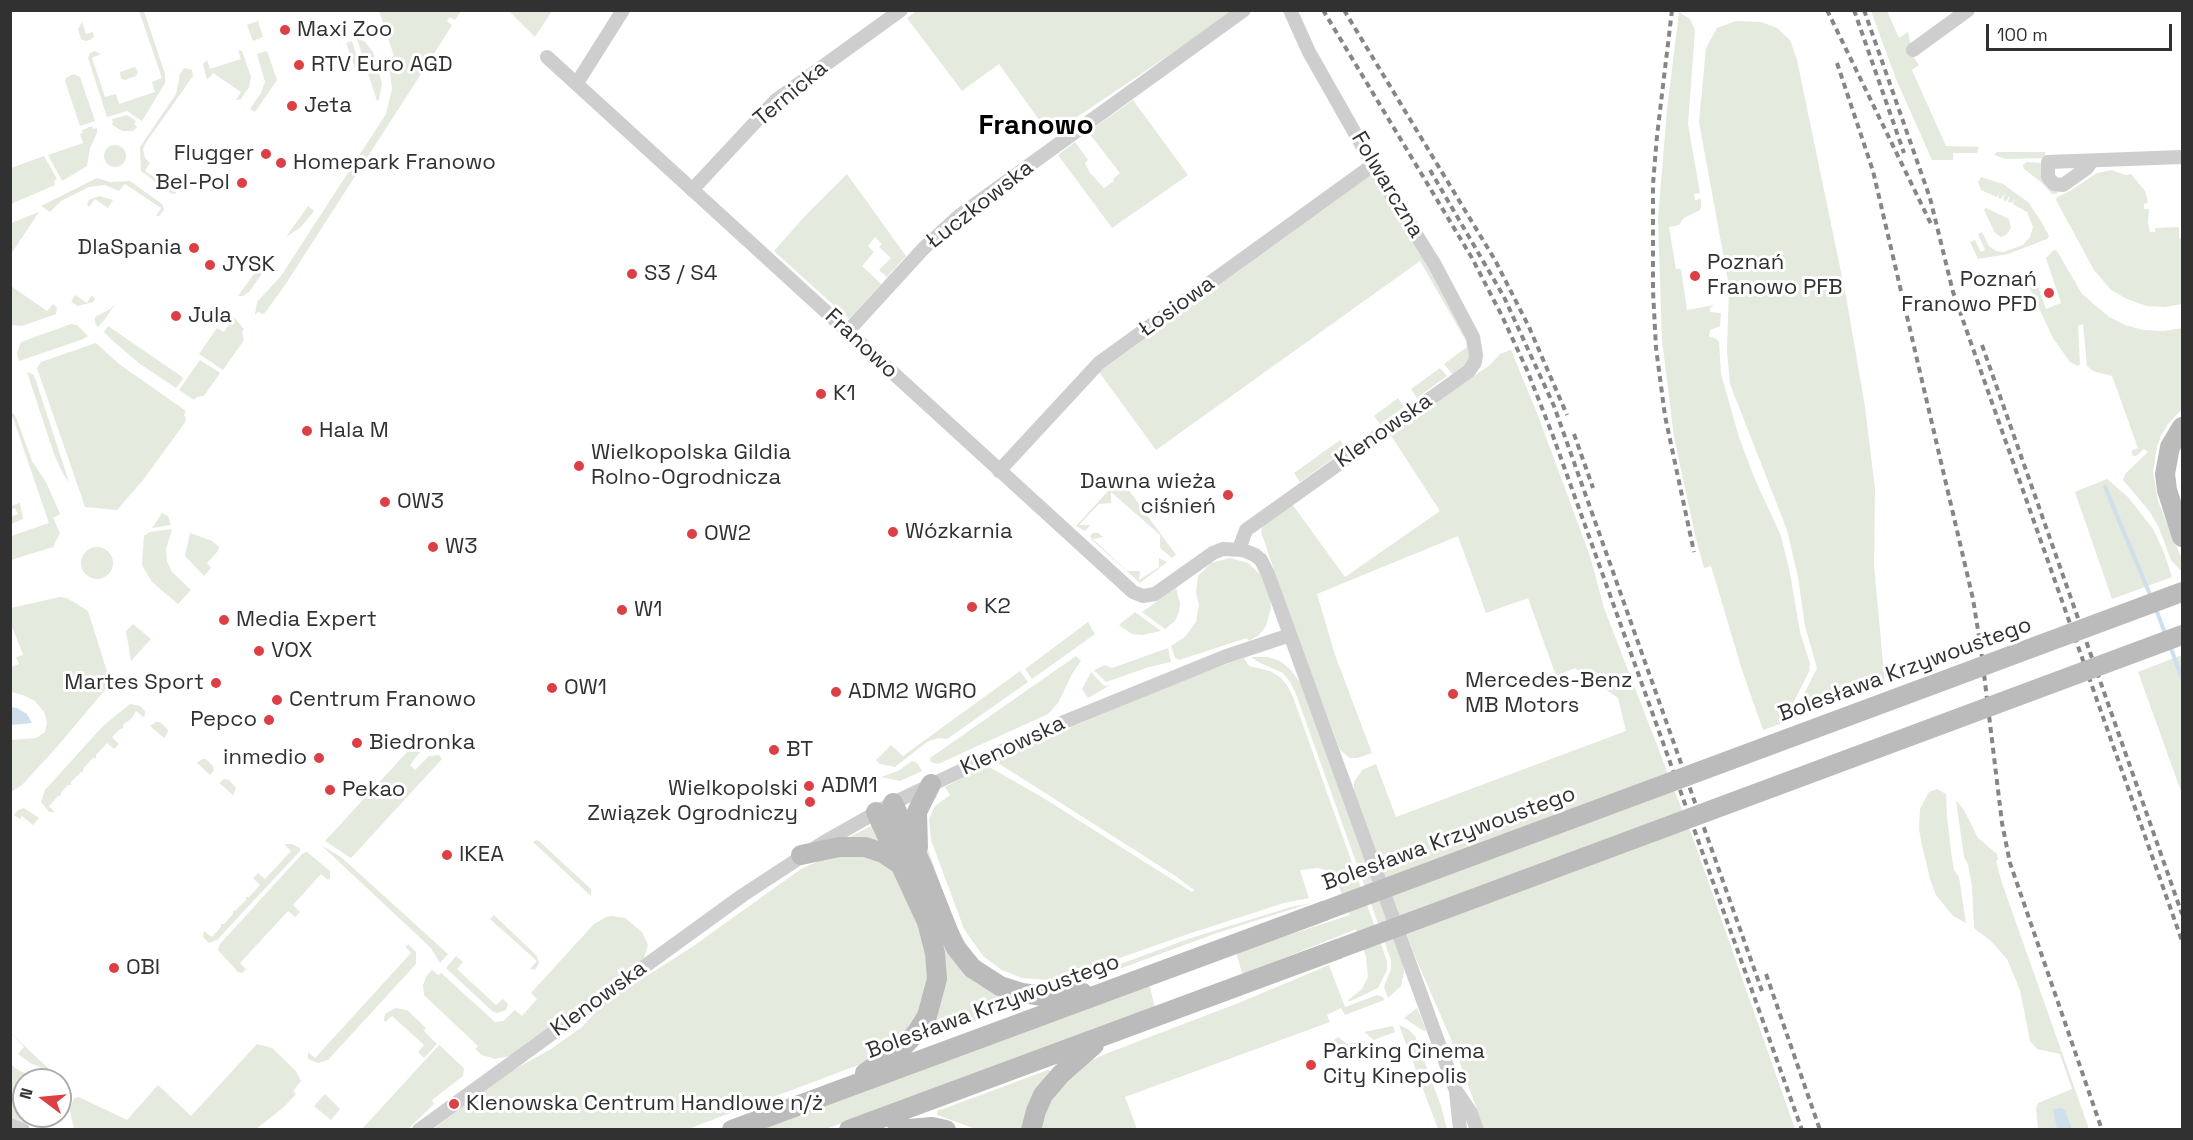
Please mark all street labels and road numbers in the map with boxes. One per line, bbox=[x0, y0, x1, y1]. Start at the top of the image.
street label: Ternicka bbox=[749, 56, 833, 132]
street label: Folwarczna bbox=[1345, 127, 1429, 243]
street label: Łuczkowska bbox=[921, 155, 1039, 255]
street label: Łosiowa bbox=[1134, 271, 1220, 343]
street label: Franowo bbox=[819, 304, 903, 384]
street label: Klenowska bbox=[1331, 388, 1437, 474]
street label: Bolesława Krzywoustego bbox=[1775, 612, 2035, 728]
street label: Klenowska bbox=[957, 710, 1069, 782]
street label: Bolesława Krzywoustego bbox=[1319, 781, 1579, 897]
street label: Bolesława Krzywoustego bbox=[863, 949, 1123, 1065]
street label: Klenowska bbox=[546, 955, 652, 1043]

